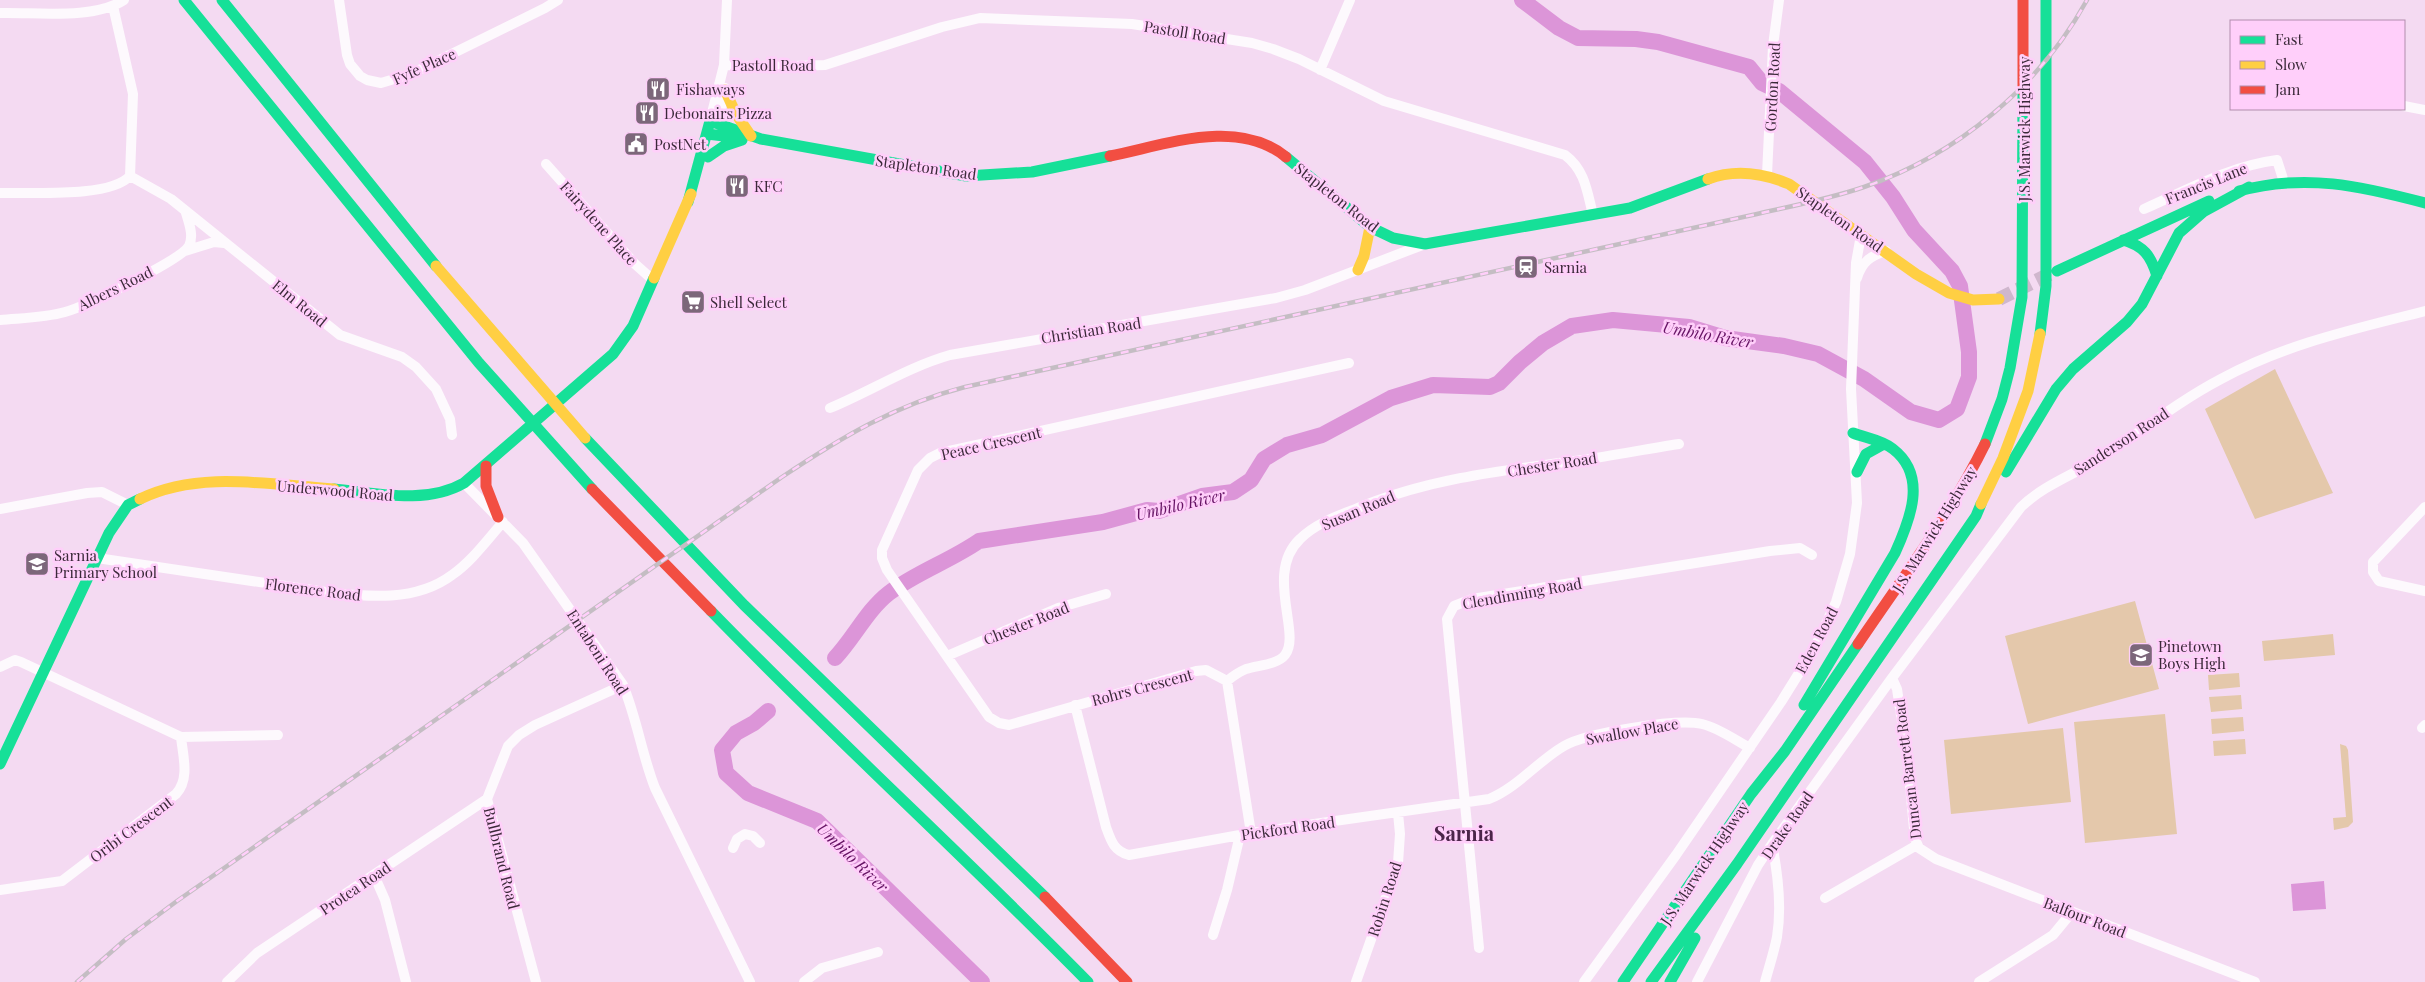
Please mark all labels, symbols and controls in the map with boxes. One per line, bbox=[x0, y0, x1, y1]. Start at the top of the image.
street label: Pastoll Road bbox=[1143, 16, 1228, 48]
legend bbox=[2230, 20, 2405, 110]
text: Fast bbox=[2275, 29, 2304, 49]
street label: Gordon Road bbox=[1760, 42, 1784, 132]
street label: Fyfe Place bbox=[389, 43, 459, 89]
text: Slow bbox=[2275, 54, 2307, 74]
street label: Pastoll Road bbox=[732, 55, 815, 75]
street label: J.S. Marwick Highway bbox=[2014, 56, 2034, 202]
restaurant icon: Fishaways bbox=[645, 76, 671, 102]
place label: Fishaways bbox=[676, 79, 745, 99]
text: Jam bbox=[2274, 79, 2301, 99]
restaurant icon: Debonairs Pizza bbox=[634, 100, 660, 126]
place label: Debonairs Pizza bbox=[664, 103, 772, 123]
public building icon: PostNet bbox=[623, 131, 649, 157]
place label: PostNet bbox=[654, 134, 707, 154]
street label: Stapleton Road bbox=[874, 150, 978, 184]
street label: Stapleton Road bbox=[1291, 158, 1383, 236]
street label: Francis Lane bbox=[2162, 158, 2250, 208]
restaurant icon: KFC bbox=[724, 173, 750, 199]
place label: KFC bbox=[754, 176, 783, 196]
street label: Fairydene Place bbox=[556, 177, 642, 269]
street label: Stapleton Road bbox=[1793, 182, 1888, 257]
station icon: Sarnia bbox=[1513, 254, 1539, 280]
place label: Sarnia bbox=[1544, 257, 1588, 277]
street label: Albers Road bbox=[73, 261, 156, 315]
street label: Elm Road bbox=[269, 275, 332, 331]
supermarket icon: Shell Select bbox=[680, 289, 706, 315]
place label: Shell Select bbox=[710, 292, 788, 312]
street label: Christian Road bbox=[1040, 312, 1143, 348]
water label: Umbilo River bbox=[1661, 316, 1756, 352]
street label: Sanderson Road bbox=[2070, 403, 2172, 479]
street label: Peace Crescent bbox=[939, 422, 1044, 464]
street label: Chester Road bbox=[1506, 447, 1599, 481]
street label: J.S. Marwick Highway bbox=[1887, 462, 1981, 597]
street label: Underwood Road bbox=[276, 475, 394, 505]
water label: Umbilo River bbox=[1133, 483, 1228, 524]
street label: Susan Road bbox=[1318, 485, 1398, 534]
place label: Sarnia Primary School bbox=[54, 545, 157, 582]
school or university icon: Sarnia Primary School bbox=[24, 551, 50, 577]
street label: Florence Road bbox=[264, 573, 362, 605]
street label: Clendinning Road bbox=[1461, 573, 1584, 613]
street label: Chester Road bbox=[980, 597, 1072, 649]
street label: Eden Road bbox=[1790, 603, 1842, 677]
street label: Entabeni Road bbox=[563, 605, 633, 699]
place label: Pinetown Boys High bbox=[2158, 636, 2226, 673]
school or university icon: Pinetown Boys High bbox=[2128, 642, 2154, 668]
street label: Rohrs Crescent bbox=[1089, 664, 1195, 710]
street label: Duncan Barrett Road bbox=[1888, 698, 1926, 840]
street label: Swallow Place bbox=[1584, 713, 1680, 749]
street label: Drake Road bbox=[1756, 787, 1818, 863]
street label: Oribi Crescent bbox=[85, 791, 177, 867]
street label: J.S. Marwick Highway bbox=[1655, 797, 1753, 930]
street label: Bullbrand Road bbox=[480, 805, 524, 912]
street label: Pickford Road bbox=[1240, 811, 1337, 844]
water label: Umbilo River bbox=[813, 818, 894, 897]
district label: Sarnia bbox=[1434, 819, 1495, 846]
street label: Protea Road bbox=[316, 857, 395, 919]
street label: Robin Road bbox=[1362, 859, 1406, 939]
street label: Balfour Road bbox=[2041, 892, 2129, 942]

